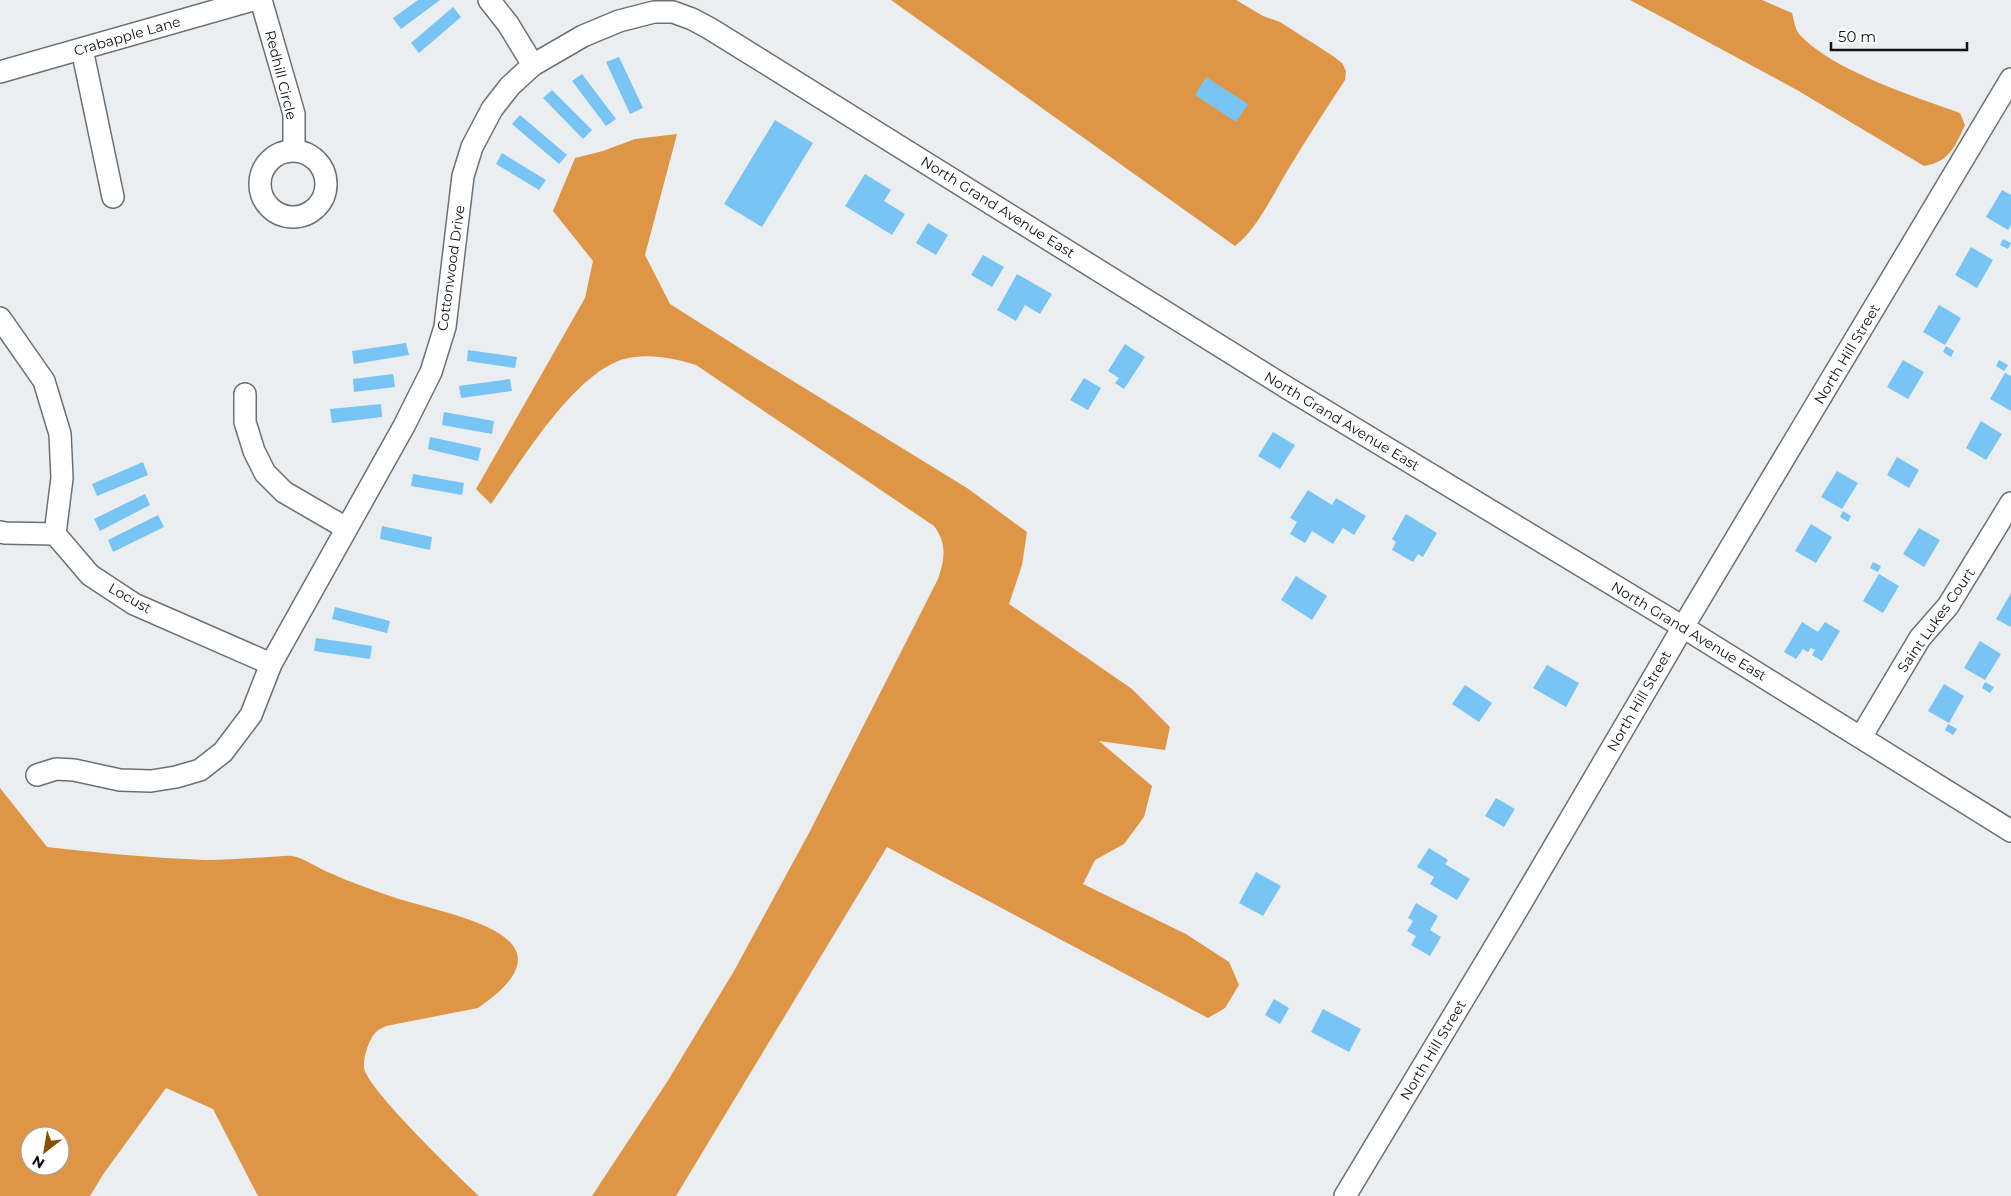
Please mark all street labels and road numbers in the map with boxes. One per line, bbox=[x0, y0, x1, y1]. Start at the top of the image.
street label: Crabapple Lane bbox=[72, 12, 182, 60]
street label: Redhill Circle bbox=[261, 28, 301, 122]
street label: North Grand Avenue East bbox=[918, 152, 1079, 262]
street label: Cottonwood Drive bbox=[433, 204, 469, 332]
street label: North Hill Street bbox=[1810, 300, 1884, 407]
street label: North Grand Avenue East bbox=[1261, 367, 1423, 475]
street label: Saint Lukes Court bbox=[1893, 564, 1979, 676]
street label: North Grand Avenue East bbox=[1608, 577, 1770, 685]
street label: Locust bbox=[105, 579, 155, 617]
street label: North Hill Street bbox=[1603, 647, 1675, 755]
street label: North Hill Street bbox=[1396, 996, 1470, 1103]

